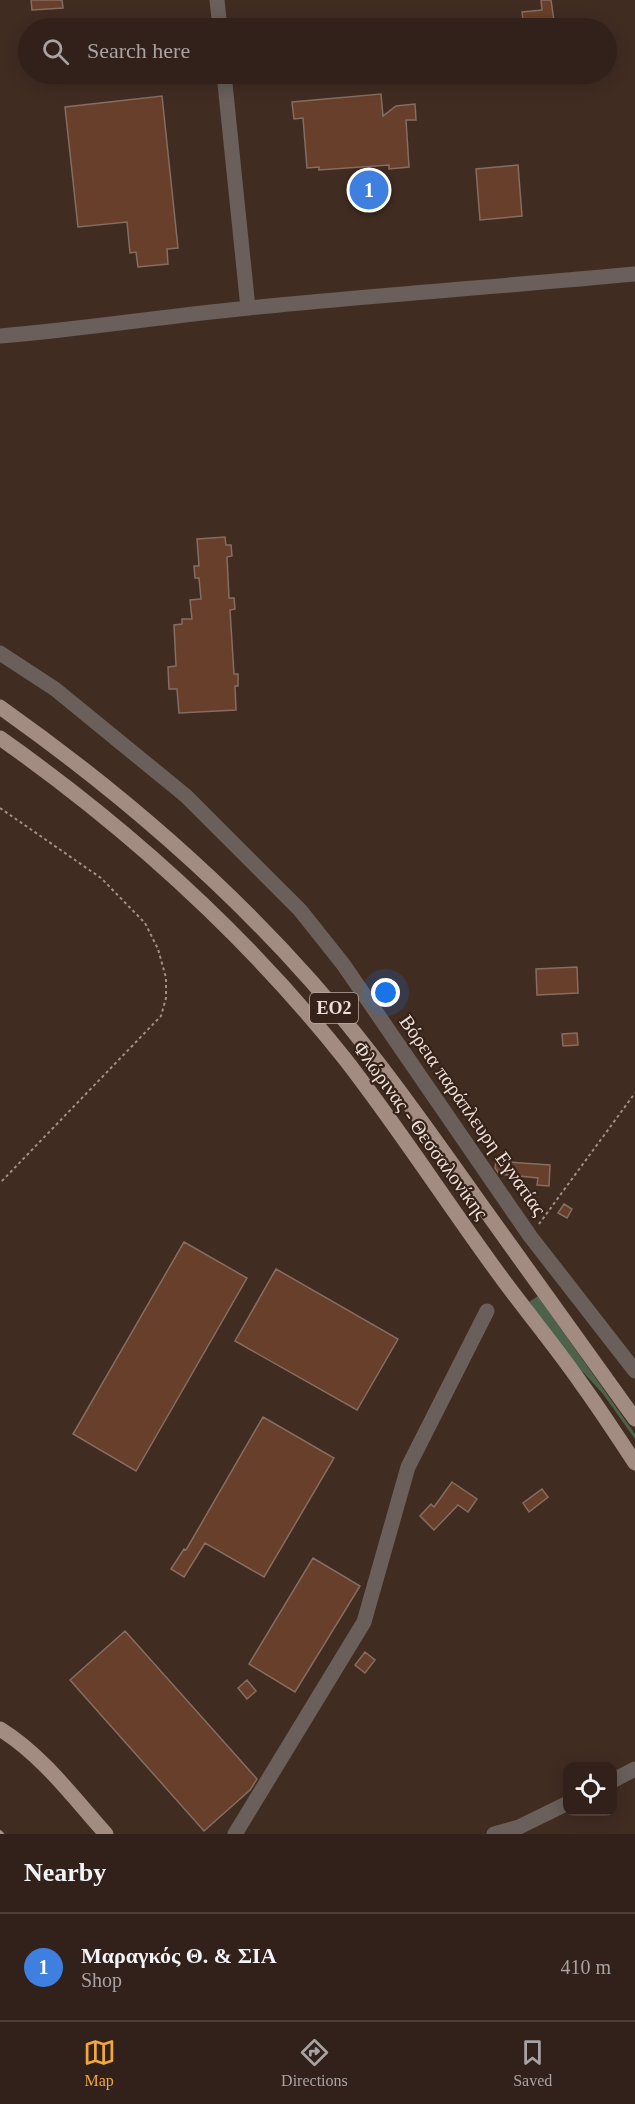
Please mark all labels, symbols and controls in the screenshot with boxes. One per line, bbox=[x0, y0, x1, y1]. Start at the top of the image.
search box bbox=[18, 18, 617, 84]
icon: search bbox=[39, 35, 72, 68]
text: Search here bbox=[87, 38, 190, 63]
pin: 1 bbox=[350, 168, 388, 213]
your location bbox=[371, 978, 400, 1007]
road number: ΕΟ2 bbox=[310, 993, 358, 1023]
street label: Βόρεια παράπλευρη Εγνατίας bbox=[394, 1011, 551, 1220]
street label: Φλώρινας - Θεσσαλονίκης bbox=[348, 1037, 493, 1224]
map controls bbox=[563, 1762, 617, 1816]
button: locate bbox=[563, 1762, 617, 1816]
text: Nearby bbox=[24, 1858, 106, 1887]
text: Μαραγκός Θ. & ΣΙΑ bbox=[81, 1943, 277, 1968]
text: 1 bbox=[39, 1956, 49, 1978]
text: 410 m bbox=[560, 1956, 611, 1978]
text: Shop bbox=[81, 1969, 122, 1991]
tab: Map bbox=[83, 2036, 116, 2090]
tab: Directions bbox=[281, 2036, 348, 2090]
tab: Saved bbox=[513, 2036, 552, 2090]

